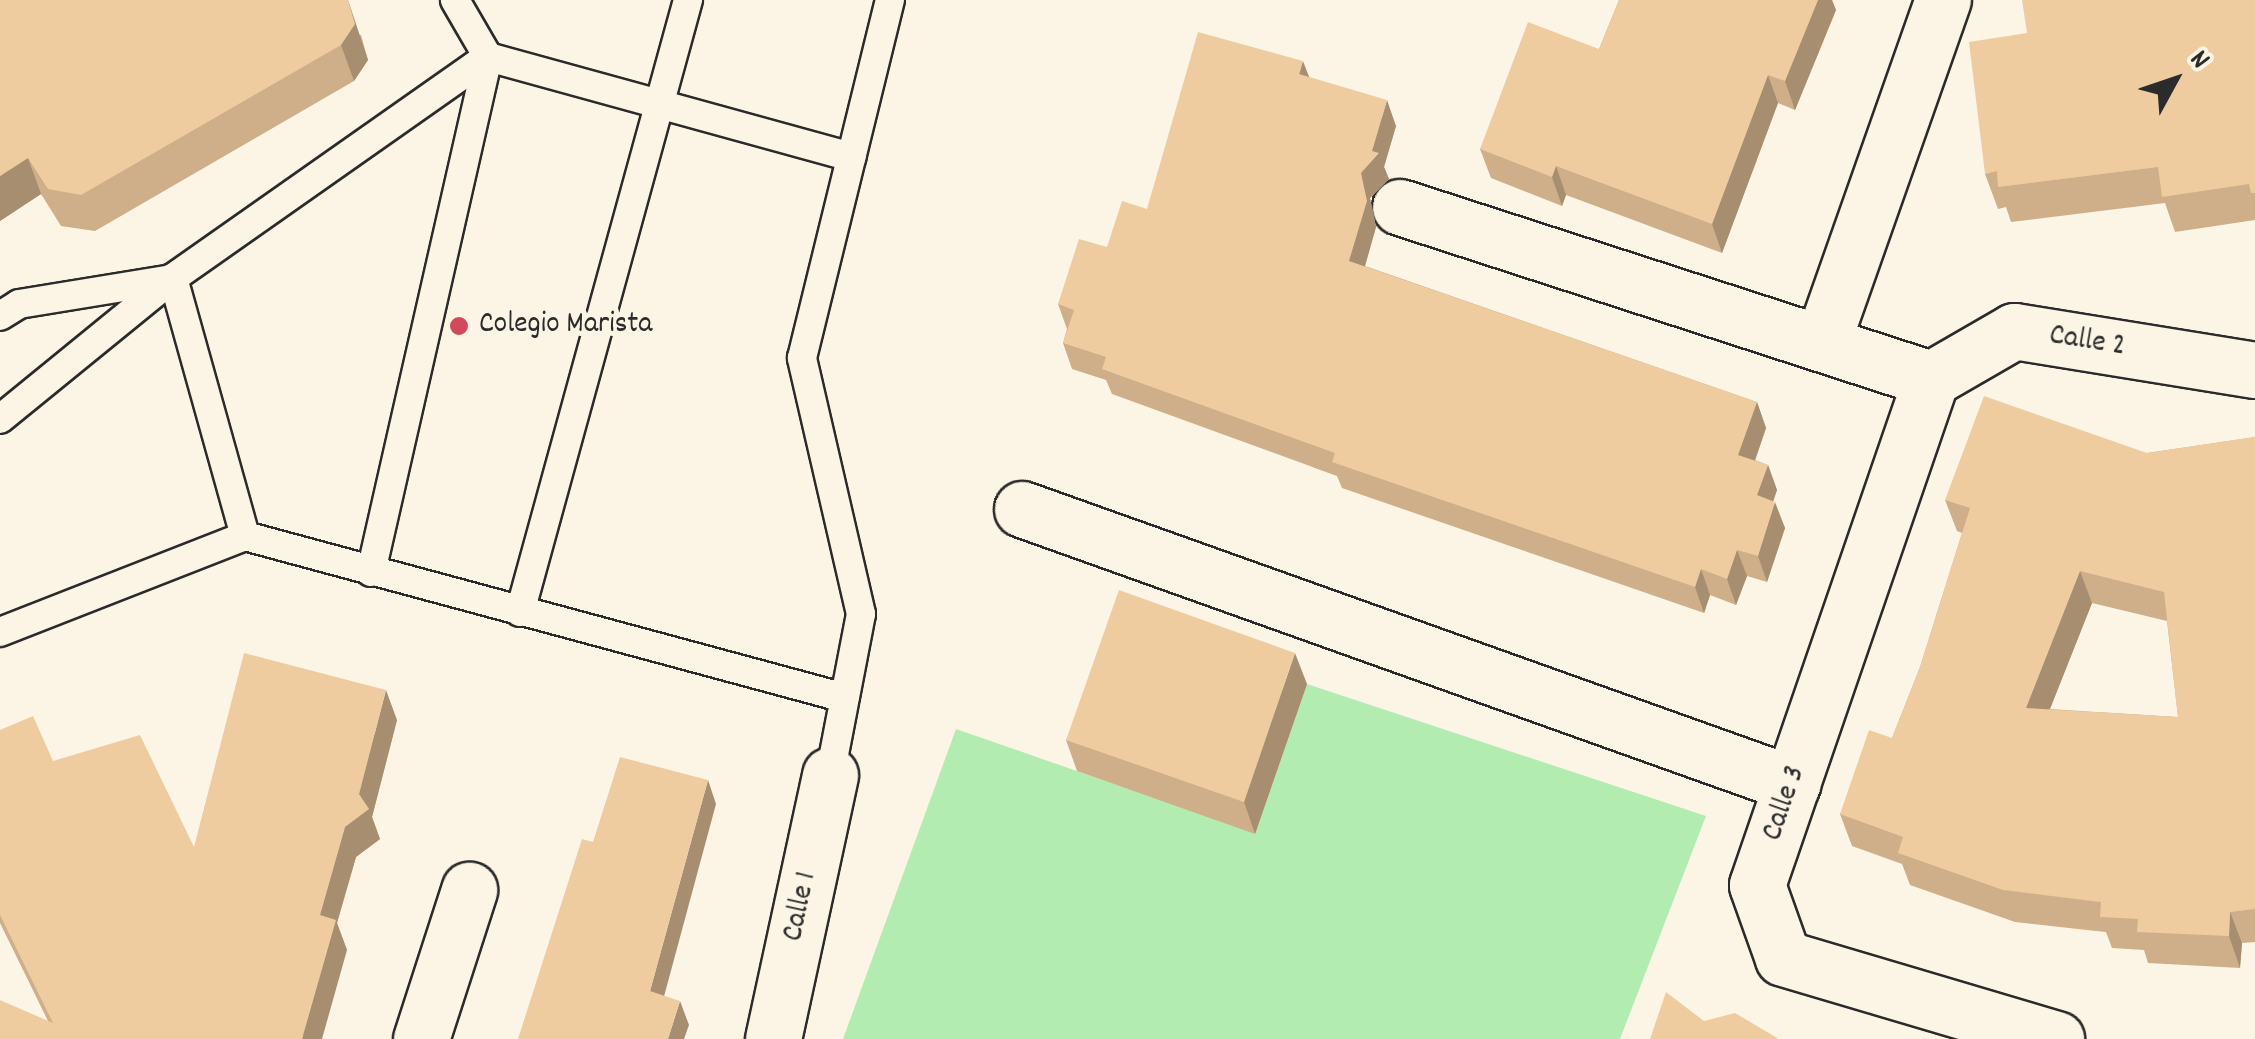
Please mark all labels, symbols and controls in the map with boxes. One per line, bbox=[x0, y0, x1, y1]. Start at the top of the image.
north arrow bbox=[2125, 30, 2225, 130]
text: N bbox=[2178, 43, 2218, 79]
place label: Colegio Marista bbox=[479, 308, 652, 344]
marker: Colegio Marista bbox=[448, 315, 470, 337]
street label: Calle 2 bbox=[2046, 319, 2128, 367]
street label: Calle 3 bbox=[1757, 762, 1815, 846]
street label: Calle 1 bbox=[777, 869, 827, 945]

